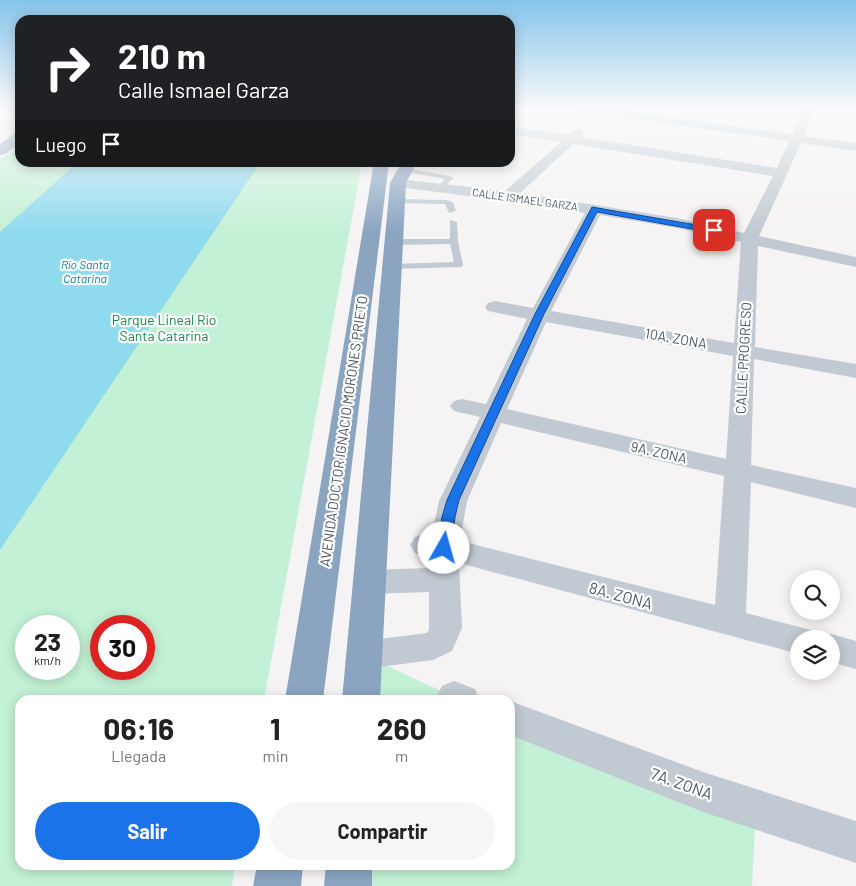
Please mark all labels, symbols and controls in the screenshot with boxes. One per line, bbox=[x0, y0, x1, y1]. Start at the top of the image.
text: 210 m bbox=[118, 34, 206, 76]
icon: right bbox=[35, 35, 100, 100]
text: Calle Ismael Garza bbox=[118, 76, 289, 102]
icon: arrive bbox=[97, 130, 125, 158]
text: Luego bbox=[35, 133, 87, 156]
street label: CALLE ISMAEL GARZA bbox=[471, 185, 579, 213]
pin bbox=[693, 209, 735, 251]
icon: arrive bbox=[700, 216, 728, 244]
water label: Río Santa Catarina bbox=[61, 257, 109, 285]
street label: AVENIDA DOCTOR IGNACIO MORONES PRIETO bbox=[316, 294, 370, 568]
street label: CALLE PROGRESO bbox=[732, 302, 754, 414]
park label: Parque Lineal Río Santa Catarina bbox=[112, 311, 216, 344]
street label: 10A. ZONA bbox=[644, 324, 709, 352]
street label: 9A. ZONA bbox=[629, 437, 689, 467]
position arrow bbox=[417, 521, 469, 573]
map controls bbox=[790, 570, 840, 680]
button: search bbox=[790, 570, 840, 620]
street label: 8A. ZONA bbox=[587, 577, 655, 613]
speed limit sign: 30 bbox=[90, 615, 155, 680]
text: 23 bbox=[34, 626, 61, 656]
button: layers bbox=[790, 630, 840, 680]
text: km/h bbox=[34, 653, 61, 667]
text: 06:16 bbox=[103, 710, 174, 746]
text: 1 bbox=[270, 710, 281, 746]
text: 260 bbox=[377, 710, 427, 746]
text: Llegada bbox=[111, 746, 166, 765]
text: min bbox=[262, 746, 288, 765]
text: m bbox=[395, 746, 408, 765]
street label: 7A. ZONA bbox=[649, 763, 716, 803]
button: Salir bbox=[35, 802, 260, 860]
button: Compartir bbox=[270, 802, 495, 860]

